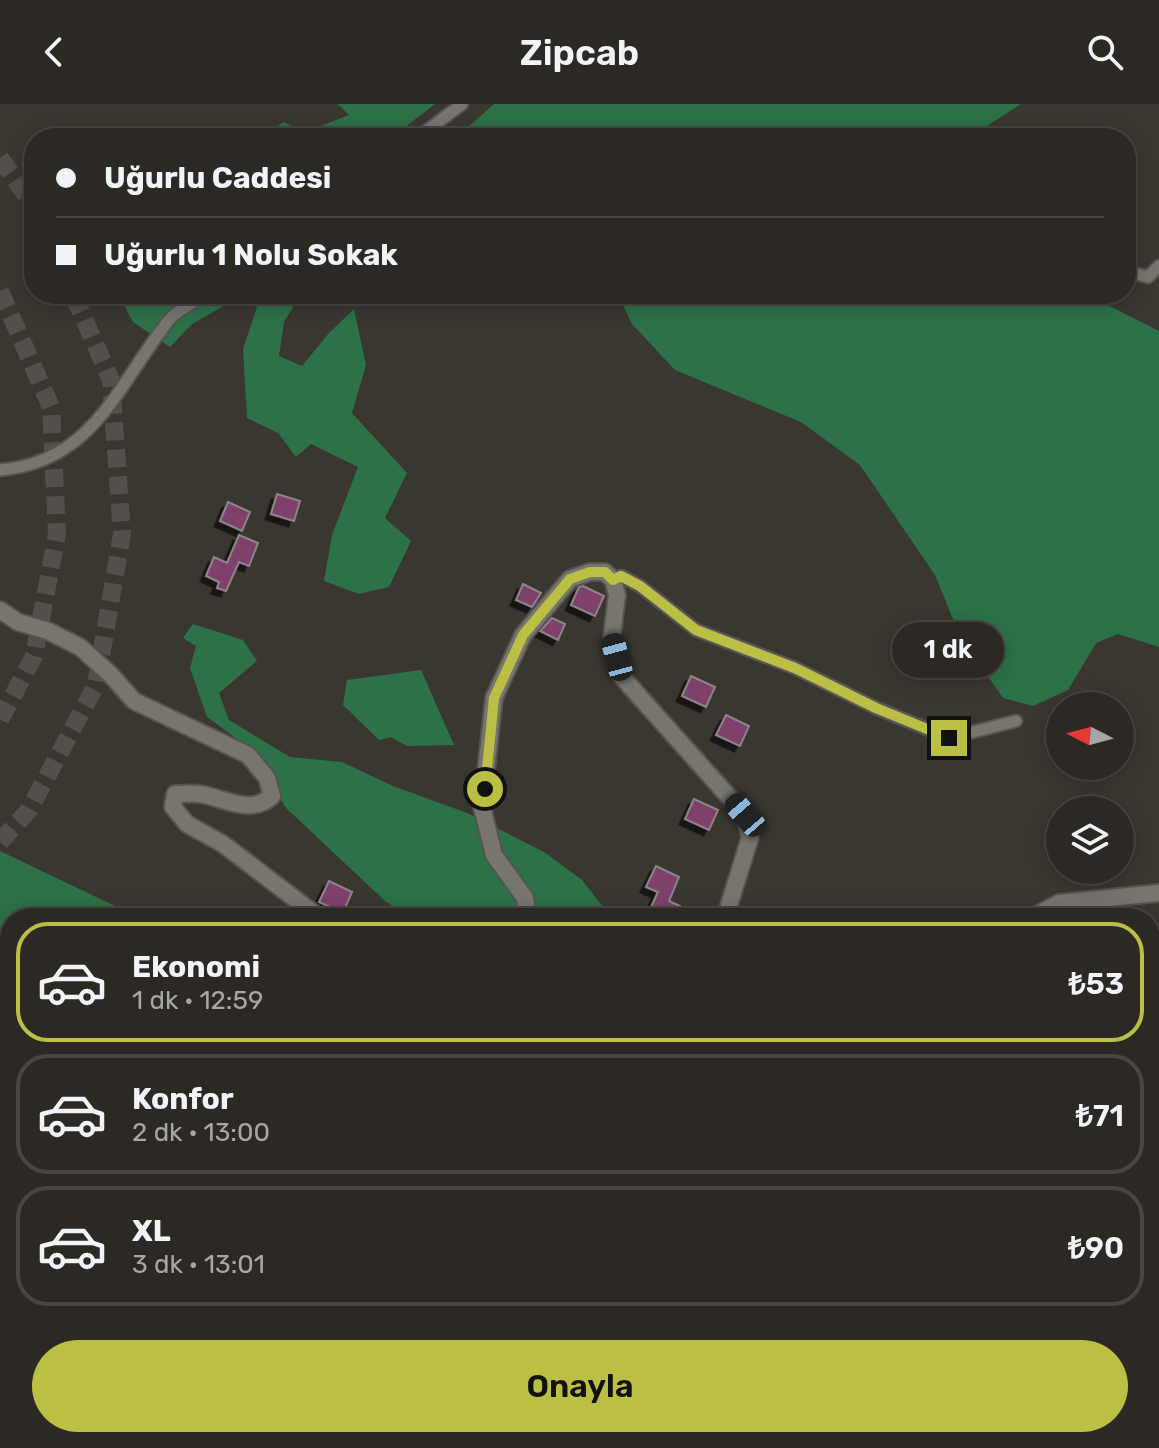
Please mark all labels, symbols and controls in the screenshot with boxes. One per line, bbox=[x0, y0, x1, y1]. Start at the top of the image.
icon: back bbox=[32, 30, 76, 74]
icon: search bbox=[1083, 30, 1127, 74]
text: Zipcab bbox=[520, 31, 639, 74]
text: Uğurlu Caddesi bbox=[104, 160, 331, 196]
text: Uğurlu 1 Nolu Sokak bbox=[104, 237, 398, 273]
callout: 1 dk bbox=[893, 622, 1005, 678]
car bbox=[599, 631, 635, 683]
text: 1 dk bbox=[923, 634, 973, 665]
north arrow bbox=[1046, 692, 1134, 780]
map controls bbox=[1046, 692, 1134, 884]
route end bbox=[931, 720, 967, 756]
route start bbox=[467, 771, 503, 807]
car bbox=[720, 789, 770, 841]
button: layers bbox=[1046, 796, 1134, 884]
icon: car bbox=[36, 946, 108, 1018]
text: Ekonomi bbox=[132, 949, 260, 985]
text: ₺53 bbox=[1069, 966, 1124, 1002]
text: 1 dk · 12:59 bbox=[132, 985, 263, 1016]
icon: car bbox=[36, 1078, 108, 1150]
text: Konfor bbox=[132, 1081, 234, 1117]
text: ₺71 bbox=[1076, 1098, 1124, 1134]
text: 2 dk · 13:00 bbox=[132, 1117, 270, 1148]
icon: car bbox=[36, 1210, 108, 1282]
text: XL bbox=[132, 1213, 171, 1249]
text: ₺90 bbox=[1068, 1230, 1124, 1266]
text: 3 dk · 13:01 bbox=[132, 1249, 265, 1280]
button: Onayla bbox=[32, 1340, 1128, 1432]

